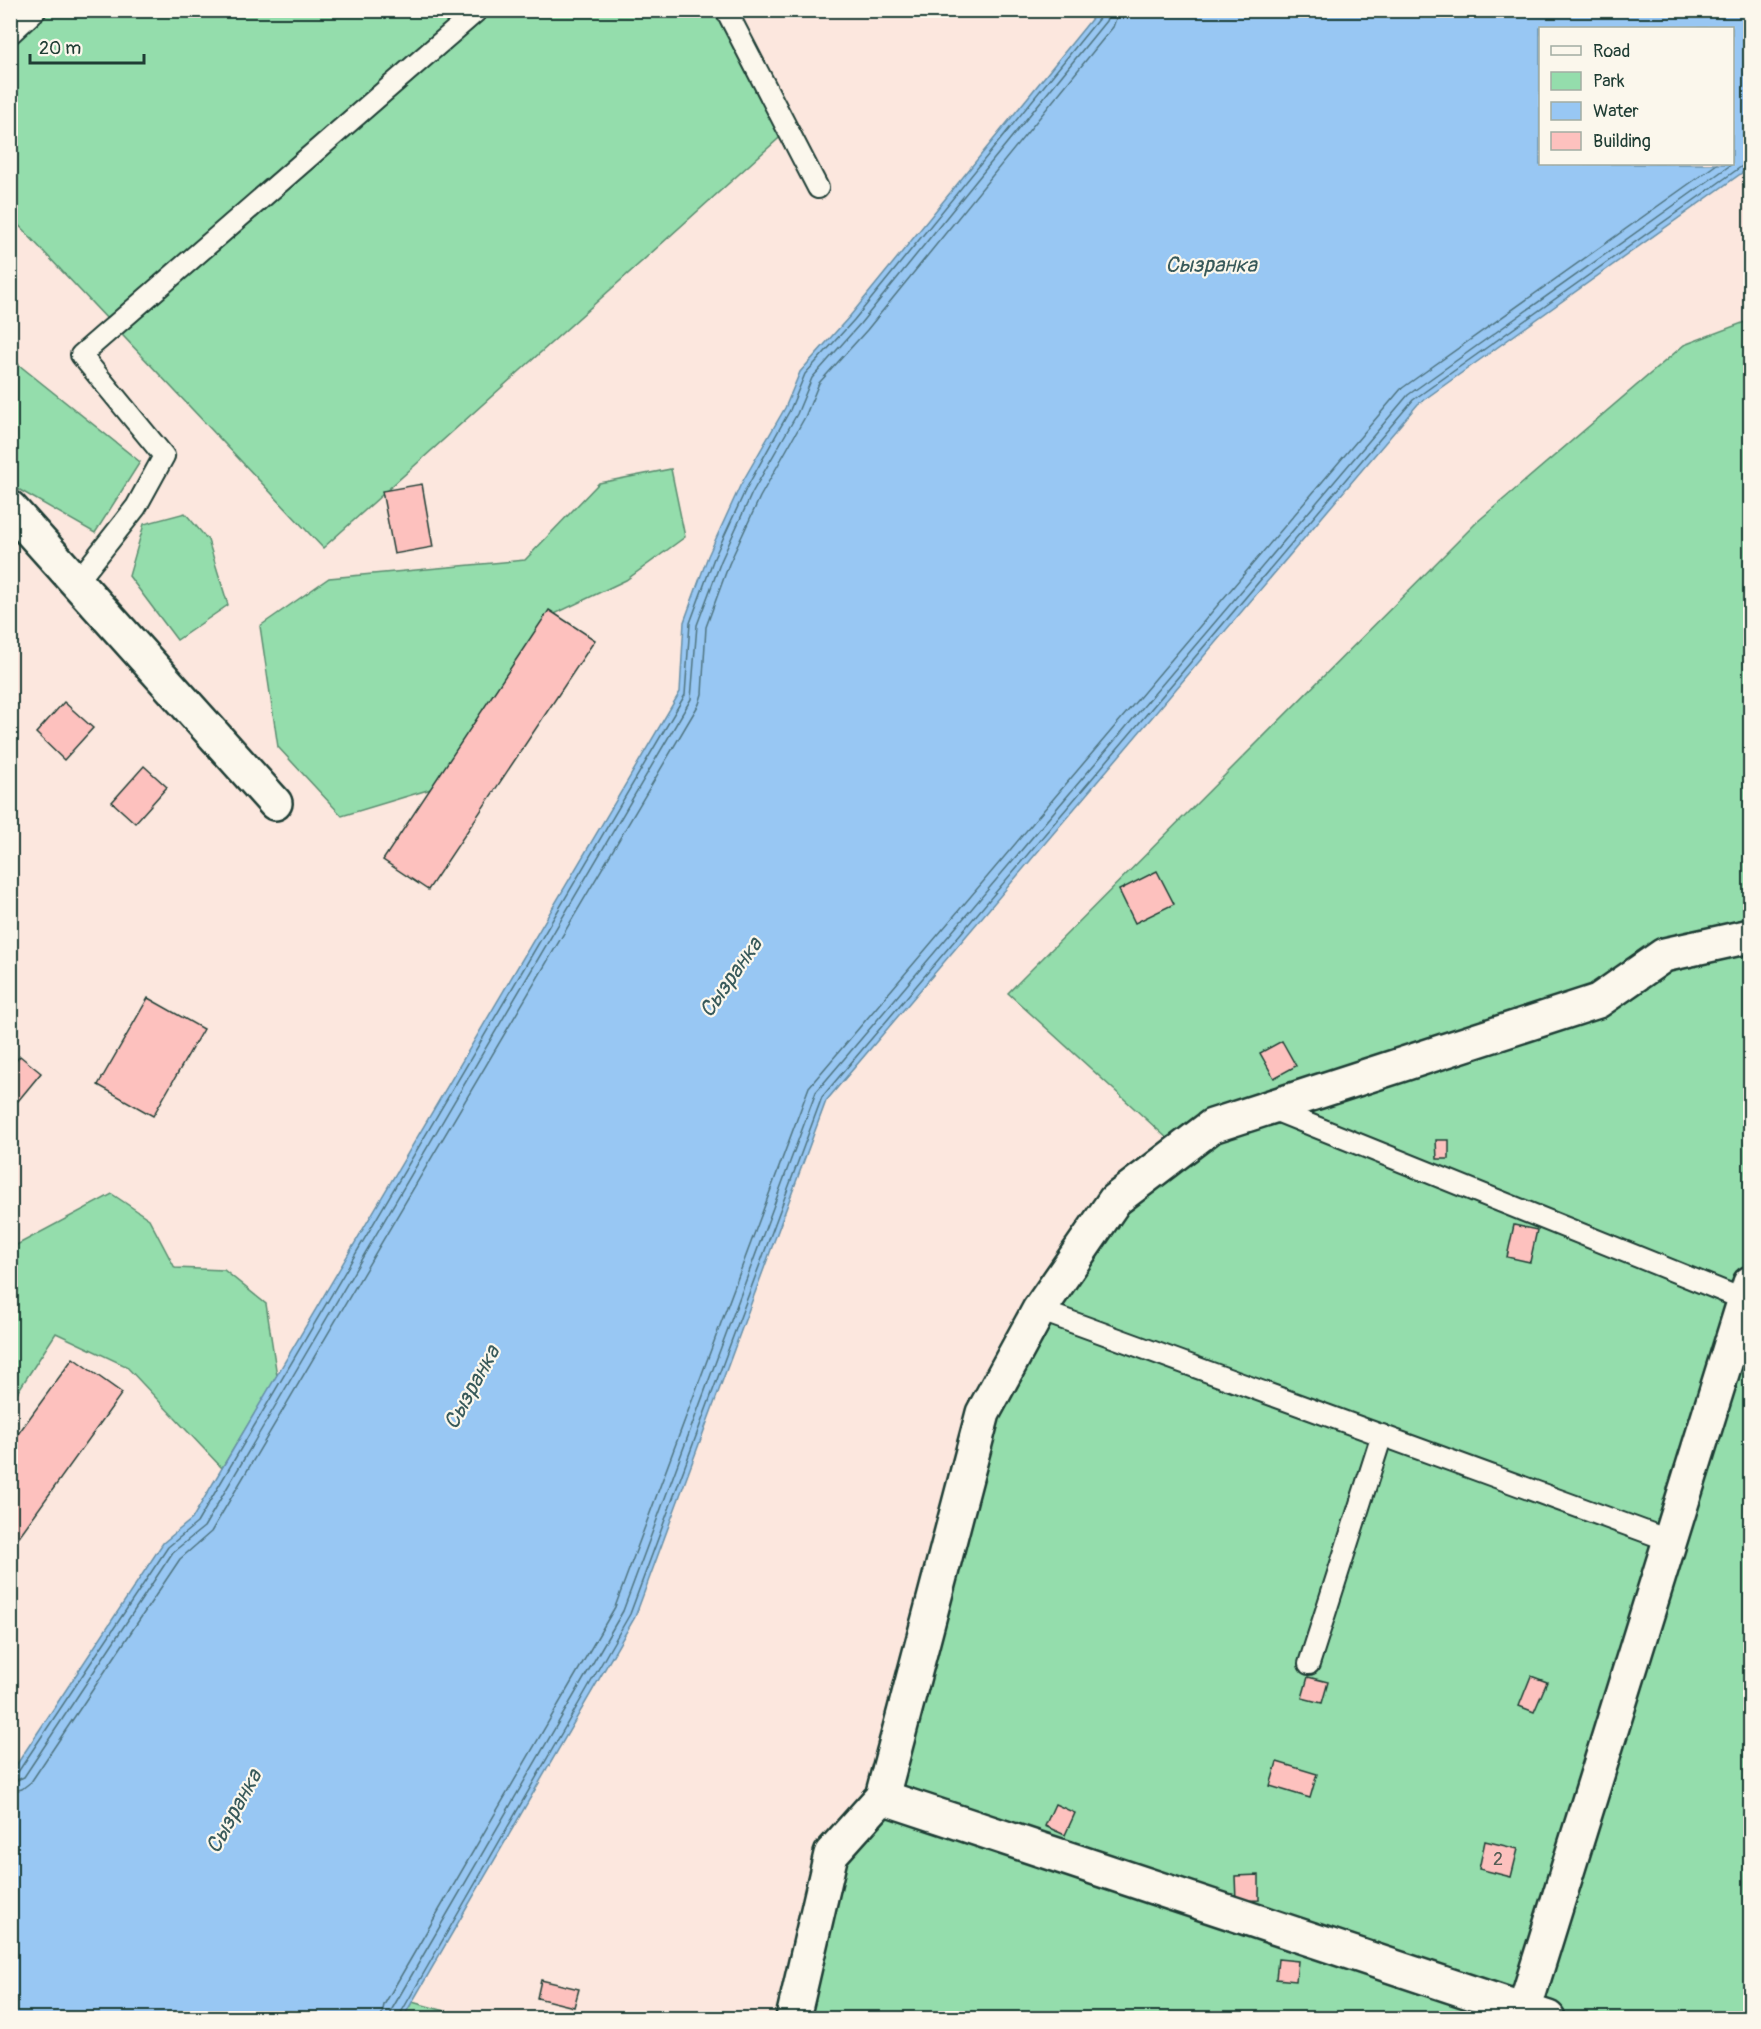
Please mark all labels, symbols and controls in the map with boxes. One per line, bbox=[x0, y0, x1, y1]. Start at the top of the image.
scale bar bbox=[30, 27, 144, 65]
legend bbox=[1539, 27, 1734, 165]
text: 20 m bbox=[39, 37, 81, 60]
text: Road bbox=[1593, 40, 1630, 63]
text: Park bbox=[1593, 70, 1625, 93]
text: Water bbox=[1593, 100, 1639, 123]
text: Building bbox=[1593, 130, 1651, 153]
water label: Сызранка bbox=[1165, 251, 1259, 279]
water label: Сызранка bbox=[693, 931, 770, 1023]
water label: Сызранка bbox=[437, 1339, 507, 1434]
water label: Сызранка bbox=[199, 1763, 269, 1858]
house number: 2 bbox=[1493, 1848, 1503, 1871]

